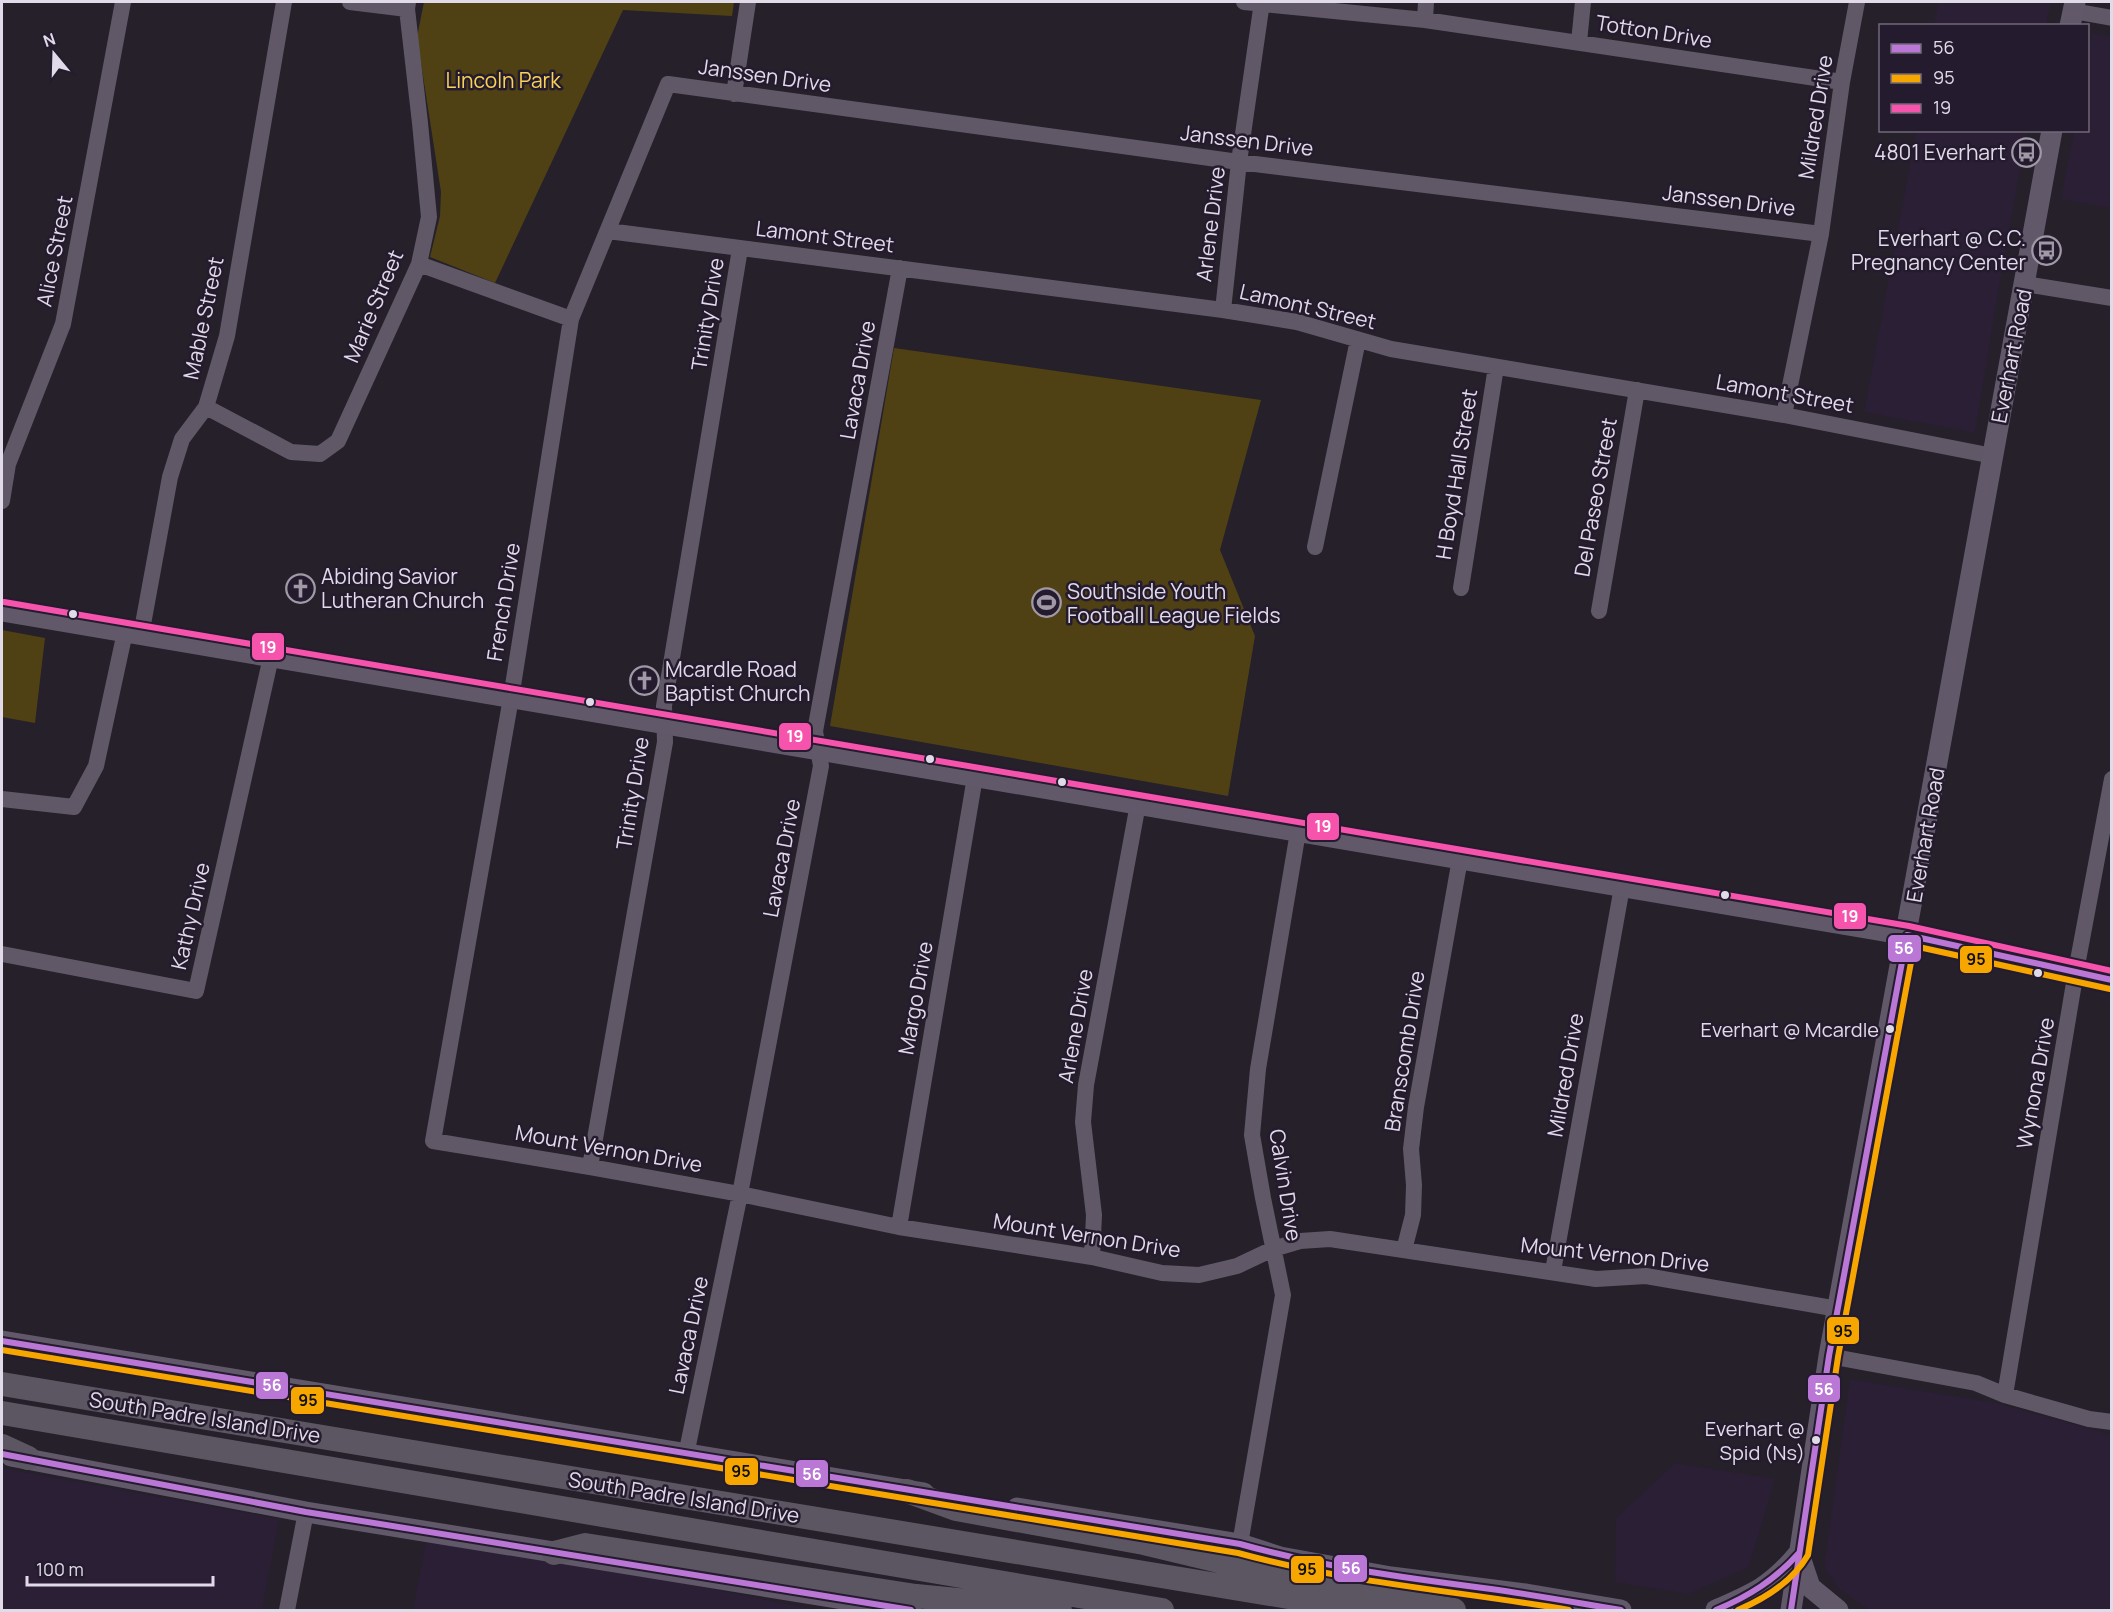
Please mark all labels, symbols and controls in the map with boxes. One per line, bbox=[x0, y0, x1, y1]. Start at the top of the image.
street label: Totton Drive bbox=[1594, 8, 1714, 54]
north arrow bbox=[24, 24, 84, 84]
legend bbox=[1879, 24, 2089, 132]
text: N bbox=[40, 28, 58, 52]
text: 56 bbox=[1933, 35, 1955, 59]
street label: Janssen Drive bbox=[697, 52, 833, 98]
street label: Mildred Drive bbox=[1791, 53, 1839, 181]
text: 95 bbox=[1933, 65, 1955, 89]
park label: Lincoln Park bbox=[445, 66, 561, 94]
text: 19 bbox=[1933, 95, 1951, 119]
street label: Janssen Drive bbox=[1179, 118, 1315, 162]
bus stop icon: 4801 Everhart bbox=[2011, 136, 2043, 168]
place label: 4801 Everhart bbox=[1874, 138, 2006, 166]
street label: Arlene Drive bbox=[1189, 165, 1231, 283]
street label: Janssen Drive bbox=[1661, 178, 1797, 222]
street label: Alice Street bbox=[30, 193, 78, 309]
street label: Lamont Street bbox=[754, 214, 896, 258]
place label: Everhart @ C.C. Pregnancy Center bbox=[1851, 224, 2026, 276]
bus stop icon: Everhart @ C.C. Pregnancy Center bbox=[2031, 234, 2063, 266]
street label: Marie Street bbox=[337, 245, 409, 367]
street label: Mable Street bbox=[176, 254, 230, 382]
street label: Trinity Drive bbox=[684, 256, 730, 372]
street label: Lamont Street bbox=[1237, 277, 1379, 335]
street label: Everhart Road bbox=[1984, 287, 2038, 425]
street label: Lavaca Drive bbox=[833, 318, 881, 442]
street label: Lamont Street bbox=[1714, 367, 1856, 419]
street label: H Boyd Hall Street bbox=[1429, 387, 1483, 561]
street label: Del Paseo Street bbox=[1567, 415, 1623, 579]
street label: French Drive bbox=[480, 541, 526, 663]
place label: Abiding Savior Lutheran Church bbox=[321, 562, 484, 614]
church icon: Abiding Savior Lutheran Church bbox=[284, 572, 316, 604]
place label: Southside Youth Football League Fields bbox=[1067, 577, 1281, 629]
sports icon: Southside Youth Football League Fields bbox=[1030, 587, 1062, 619]
unlabelled marker bbox=[67, 608, 79, 620]
line badge: 19 bbox=[251, 632, 285, 661]
text: 19 bbox=[260, 636, 276, 658]
place label: Mcardle Road Baptist Church bbox=[665, 655, 810, 707]
church icon: Mcardle Road Baptist Church bbox=[628, 665, 660, 697]
unlabelled marker bbox=[584, 696, 596, 708]
line badge: 19 bbox=[778, 722, 812, 751]
text: 19 bbox=[787, 725, 803, 747]
street label: Trinity Drive bbox=[609, 735, 655, 851]
unlabelled marker bbox=[924, 753, 936, 765]
street label: Everhart Road bbox=[1899, 766, 1951, 904]
unlabelled marker bbox=[1056, 776, 1068, 788]
street label: Lavaca Drive bbox=[756, 796, 806, 920]
line badge: 19 bbox=[1306, 812, 1340, 841]
text: 19 bbox=[1315, 815, 1331, 837]
street label: Kathy Drive bbox=[164, 860, 216, 972]
unlabelled marker bbox=[1719, 889, 1731, 901]
line badge: 19 bbox=[1833, 902, 1867, 930]
text: 19 bbox=[1842, 905, 1858, 927]
line badge: 56 bbox=[1887, 934, 1922, 963]
text: 56 bbox=[1894, 937, 1914, 959]
street label: Margo Drive bbox=[891, 939, 939, 1057]
line badge: 95 bbox=[1959, 945, 1993, 974]
text: 95 bbox=[1966, 948, 1986, 970]
street label: Arlene Drive bbox=[1051, 967, 1099, 1085]
unlabelled marker bbox=[2032, 967, 2044, 979]
street label: Branscomb Drive bbox=[1377, 969, 1431, 1133]
street label: Mildred Drive bbox=[1540, 1011, 1590, 1139]
street label: Wynona Drive bbox=[2010, 1015, 2060, 1151]
place label: Everhart @ Mcardle bbox=[1701, 1016, 1879, 1043]
marker: Everhart @ Mcardle bbox=[1884, 1023, 1896, 1035]
street label: Mount Vernon Drive bbox=[513, 1118, 705, 1178]
street label: Calvin Drive bbox=[1263, 1127, 1309, 1243]
street label: Mount Vernon Drive bbox=[991, 1206, 1183, 1264]
street label: Mount Vernon Drive bbox=[1519, 1230, 1711, 1278]
street label: Lavaca Drive bbox=[662, 1273, 714, 1397]
line badge: 95 bbox=[1826, 1316, 1860, 1345]
text: 95 bbox=[1833, 1320, 1853, 1342]
line badge: 56 bbox=[255, 1371, 289, 1400]
text: 56 bbox=[262, 1374, 282, 1396]
line badge: 56 bbox=[1807, 1374, 1841, 1403]
text: 56 bbox=[1814, 1378, 1834, 1400]
street label: South Padre Island Drive bbox=[87, 1385, 323, 1449]
line badge: 95 bbox=[290, 1386, 325, 1415]
text: 95 bbox=[298, 1389, 318, 1411]
place label: Everhart @ Spid (Ns) bbox=[1705, 1415, 1805, 1466]
marker: Everhart @ Spid (Ns) bbox=[1810, 1434, 1822, 1446]
line badge: 95 bbox=[724, 1457, 759, 1486]
line badge: 56 bbox=[795, 1459, 829, 1488]
text: 95 bbox=[731, 1460, 751, 1482]
text: 56 bbox=[802, 1463, 822, 1485]
street label: South Padre Island Drive bbox=[566, 1465, 802, 1529]
scale bar bbox=[27, 1549, 213, 1587]
line badge: 56 bbox=[1333, 1554, 1368, 1583]
line badge: 95 bbox=[1290, 1555, 1325, 1584]
text: 100 m bbox=[36, 1557, 84, 1581]
text: 56 bbox=[1341, 1557, 1361, 1579]
text: 95 bbox=[1297, 1558, 1317, 1580]

